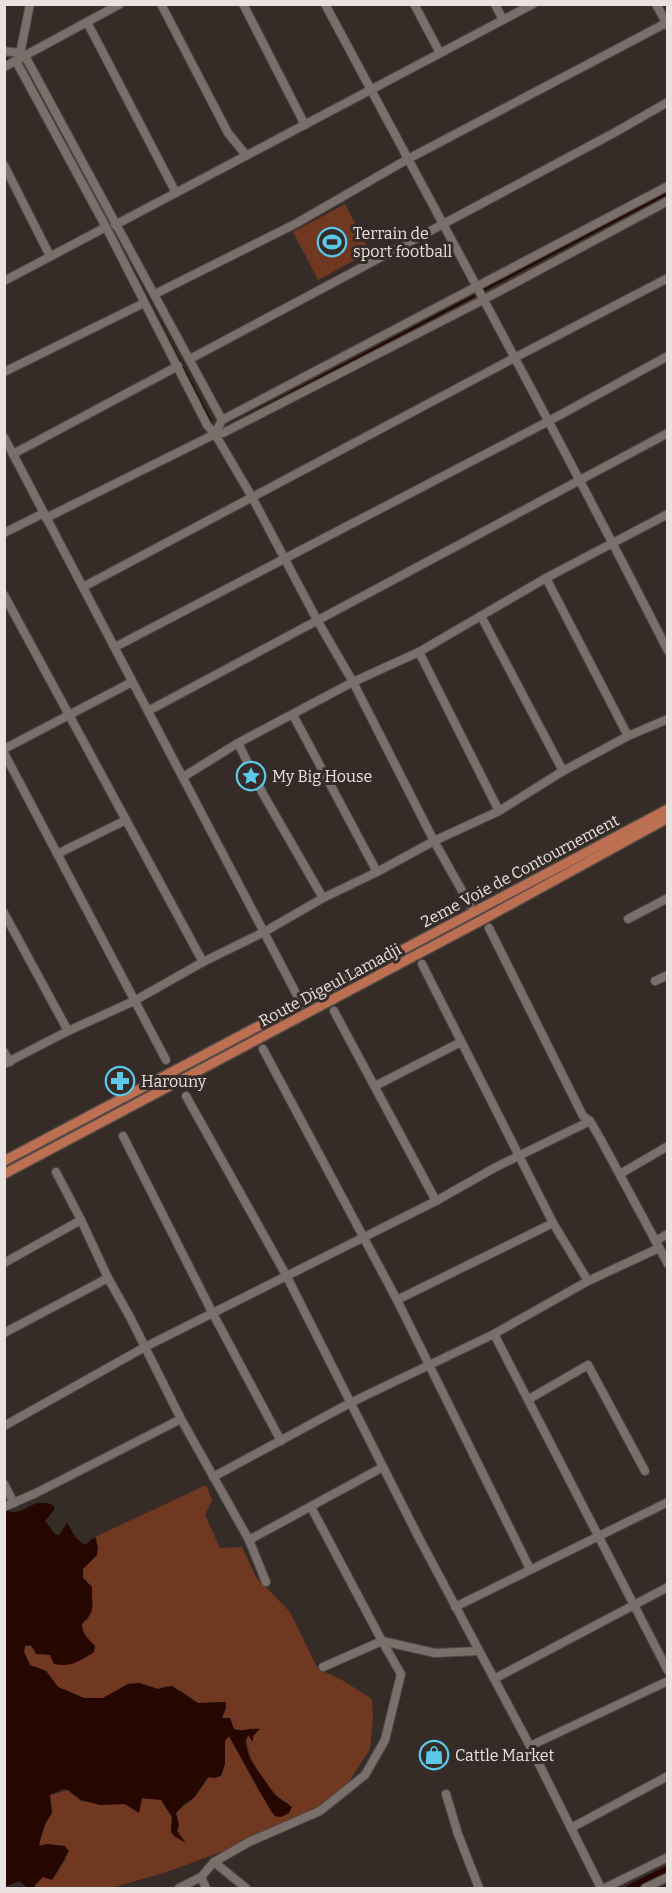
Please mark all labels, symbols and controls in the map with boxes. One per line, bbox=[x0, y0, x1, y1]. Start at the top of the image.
place label: Terrain de sport football bbox=[353, 224, 453, 261]
sports icon: Terrain de sport football bbox=[316, 226, 348, 258]
place icon: My Big House bbox=[235, 760, 267, 792]
place label: My Big House bbox=[272, 767, 372, 786]
street label: 2eme Voie de Contournement bbox=[418, 811, 622, 931]
street label: Route Digeul Lamadji bbox=[256, 939, 404, 1030]
pharmacy icon: Harouny bbox=[104, 1065, 136, 1097]
place label: Harouny bbox=[141, 1072, 207, 1091]
shop icon: Cattle Market bbox=[418, 1739, 450, 1771]
place label: Cattle Market bbox=[455, 1746, 555, 1765]

